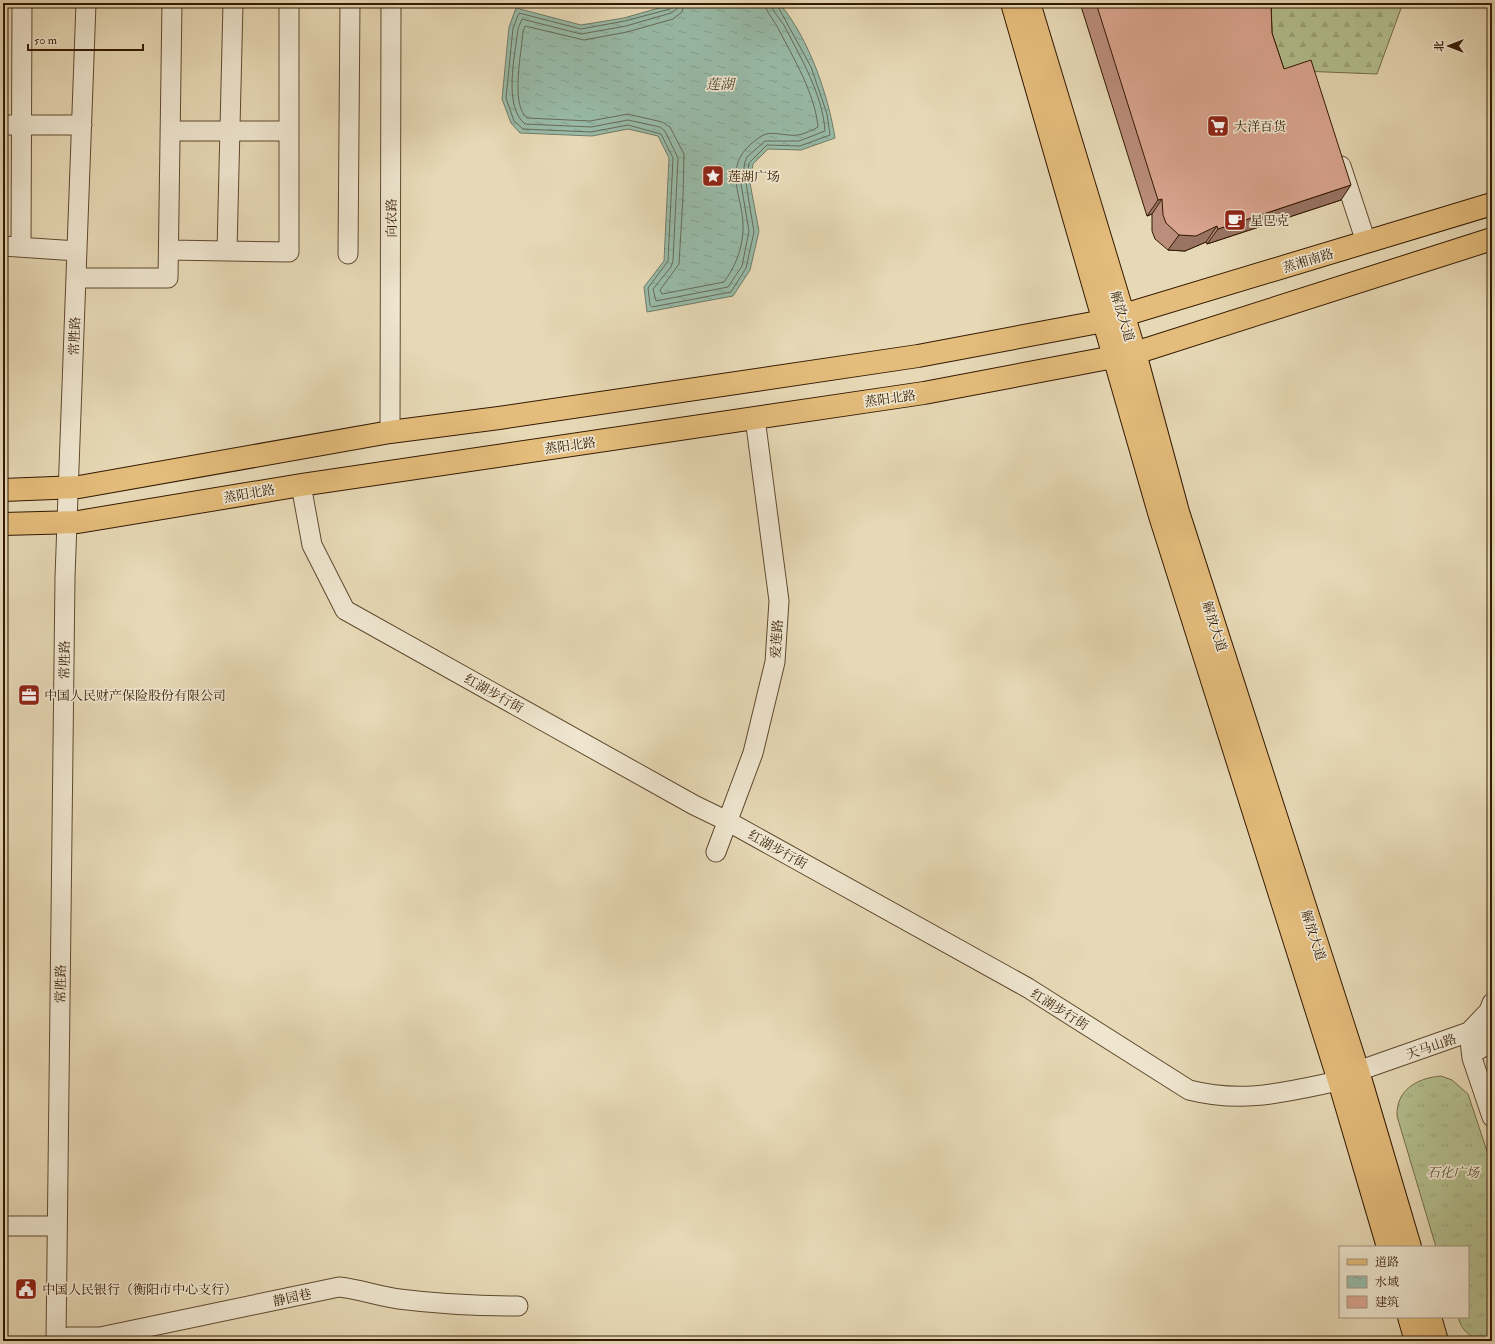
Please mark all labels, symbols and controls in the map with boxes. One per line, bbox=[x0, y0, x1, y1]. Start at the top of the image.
scale bar bbox=[28, 26, 143, 52]
north arrow bbox=[1429, 26, 1469, 66]
text: 50 m bbox=[34, 33, 58, 48]
text: 北 bbox=[1433, 41, 1446, 52]
water label: 莲湖 bbox=[706, 76, 737, 93]
supermarket icon: 大洋百货 bbox=[1205, 113, 1231, 139]
place label: 大洋百货 bbox=[1234, 119, 1286, 135]
place icon: 莲湖广场 bbox=[700, 163, 726, 189]
place label: 莲湖广场 bbox=[728, 169, 780, 185]
street label: 向农路 bbox=[384, 198, 400, 238]
cafe icon: 星巴克 bbox=[1222, 207, 1248, 233]
place label: 星巴克 bbox=[1250, 213, 1289, 229]
street label: 蒸湘南路 bbox=[1281, 246, 1336, 276]
street label: 解放大道 bbox=[1107, 289, 1137, 344]
street label: 常胜路 bbox=[66, 316, 84, 356]
street label: 蒸阳北路 bbox=[863, 387, 917, 411]
street label: 蒸阳北路 bbox=[543, 434, 597, 458]
street label: 蒸阳北路 bbox=[222, 482, 276, 506]
street label: 解放大道 bbox=[1198, 599, 1230, 654]
street label: 爱莲路 bbox=[768, 619, 786, 659]
street label: 常胜路 bbox=[57, 640, 73, 680]
street label: 红湖步行街 bbox=[461, 671, 526, 717]
office icon: 中国人民财产保险股份有限公司 bbox=[16, 682, 42, 708]
place label: 中国人民财产保险股份有限公司 bbox=[44, 688, 226, 704]
street label: 红湖步行街 bbox=[745, 827, 810, 873]
street label: 解放大道 bbox=[1297, 908, 1329, 963]
street label: 常胜路 bbox=[53, 964, 69, 1004]
street label: 红湖步行街 bbox=[1028, 986, 1091, 1034]
street label: 天马山路 bbox=[1404, 1031, 1459, 1063]
park label: 石化广场 bbox=[1427, 1165, 1480, 1181]
legend bbox=[1339, 1246, 1469, 1318]
text: 道路 bbox=[1375, 1255, 1399, 1270]
text: 水域 bbox=[1375, 1275, 1399, 1290]
public building icon: 中国人民银行（衡阳市中心支行） bbox=[13, 1276, 39, 1302]
place label: 中国人民银行（衡阳市中心支行） bbox=[42, 1282, 237, 1298]
street label: 静园巷 bbox=[271, 1286, 313, 1310]
text: 建筑 bbox=[1375, 1295, 1399, 1310]

